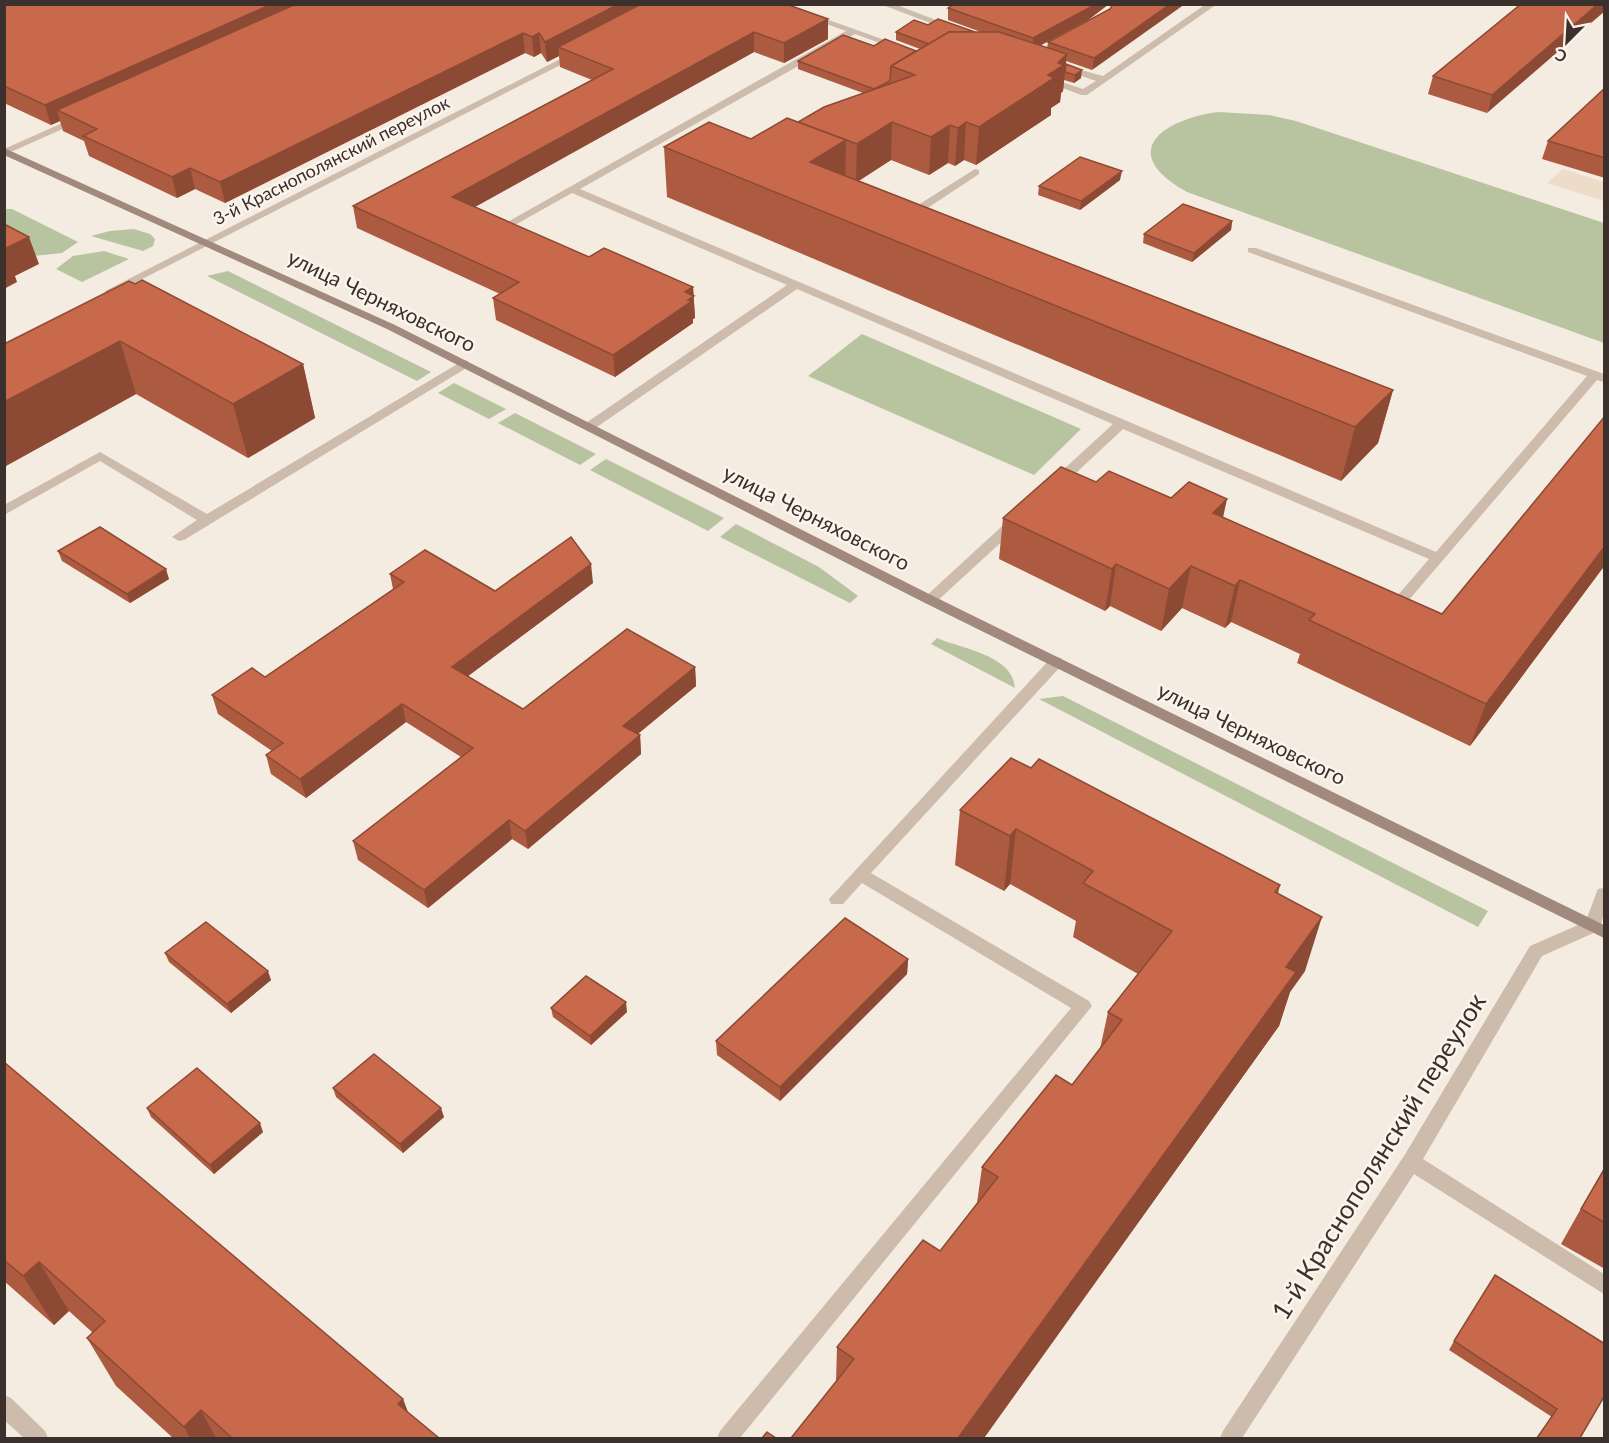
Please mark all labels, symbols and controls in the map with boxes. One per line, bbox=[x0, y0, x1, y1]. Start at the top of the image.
north arrow bbox=[1537, 12, 1597, 72]
text: С bbox=[1552, 45, 1569, 67]
street label: 3-й Краснополянский переулок bbox=[209, 90, 453, 229]
street label: улица Черняховского bbox=[284, 244, 480, 356]
street label: улица Черняховского bbox=[720, 459, 915, 575]
street label: улица Черняховского bbox=[1154, 677, 1350, 789]
street label: 1-й Краснополянский переулок bbox=[1264, 986, 1492, 1325]

